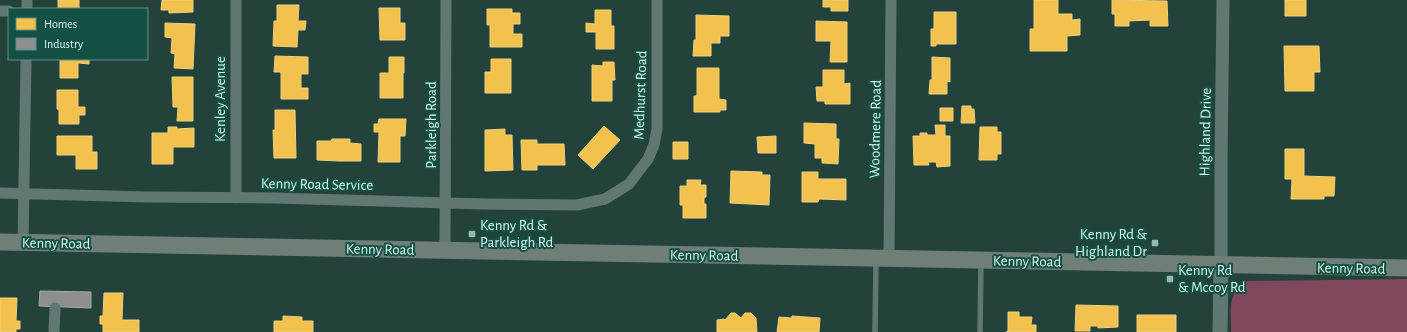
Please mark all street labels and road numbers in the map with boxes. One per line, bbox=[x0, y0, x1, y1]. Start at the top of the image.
street label: Medhurst Road bbox=[631, 50, 650, 140]
street label: Kenley Avenue bbox=[213, 56, 228, 142]
street label: Woodmere Road bbox=[867, 80, 884, 178]
street label: Parkleigh Road bbox=[424, 81, 439, 169]
street label: Highland Drive bbox=[1197, 87, 1214, 176]
street label: Kenny Road Service bbox=[261, 176, 373, 193]
street label: Kenny Road bbox=[22, 235, 91, 252]
street label: Kenny Road bbox=[346, 241, 415, 258]
street label: Kenny Road bbox=[670, 247, 739, 264]
street label: Kenny Road bbox=[993, 253, 1062, 270]
street label: Kenny Road bbox=[1317, 260, 1386, 277]

